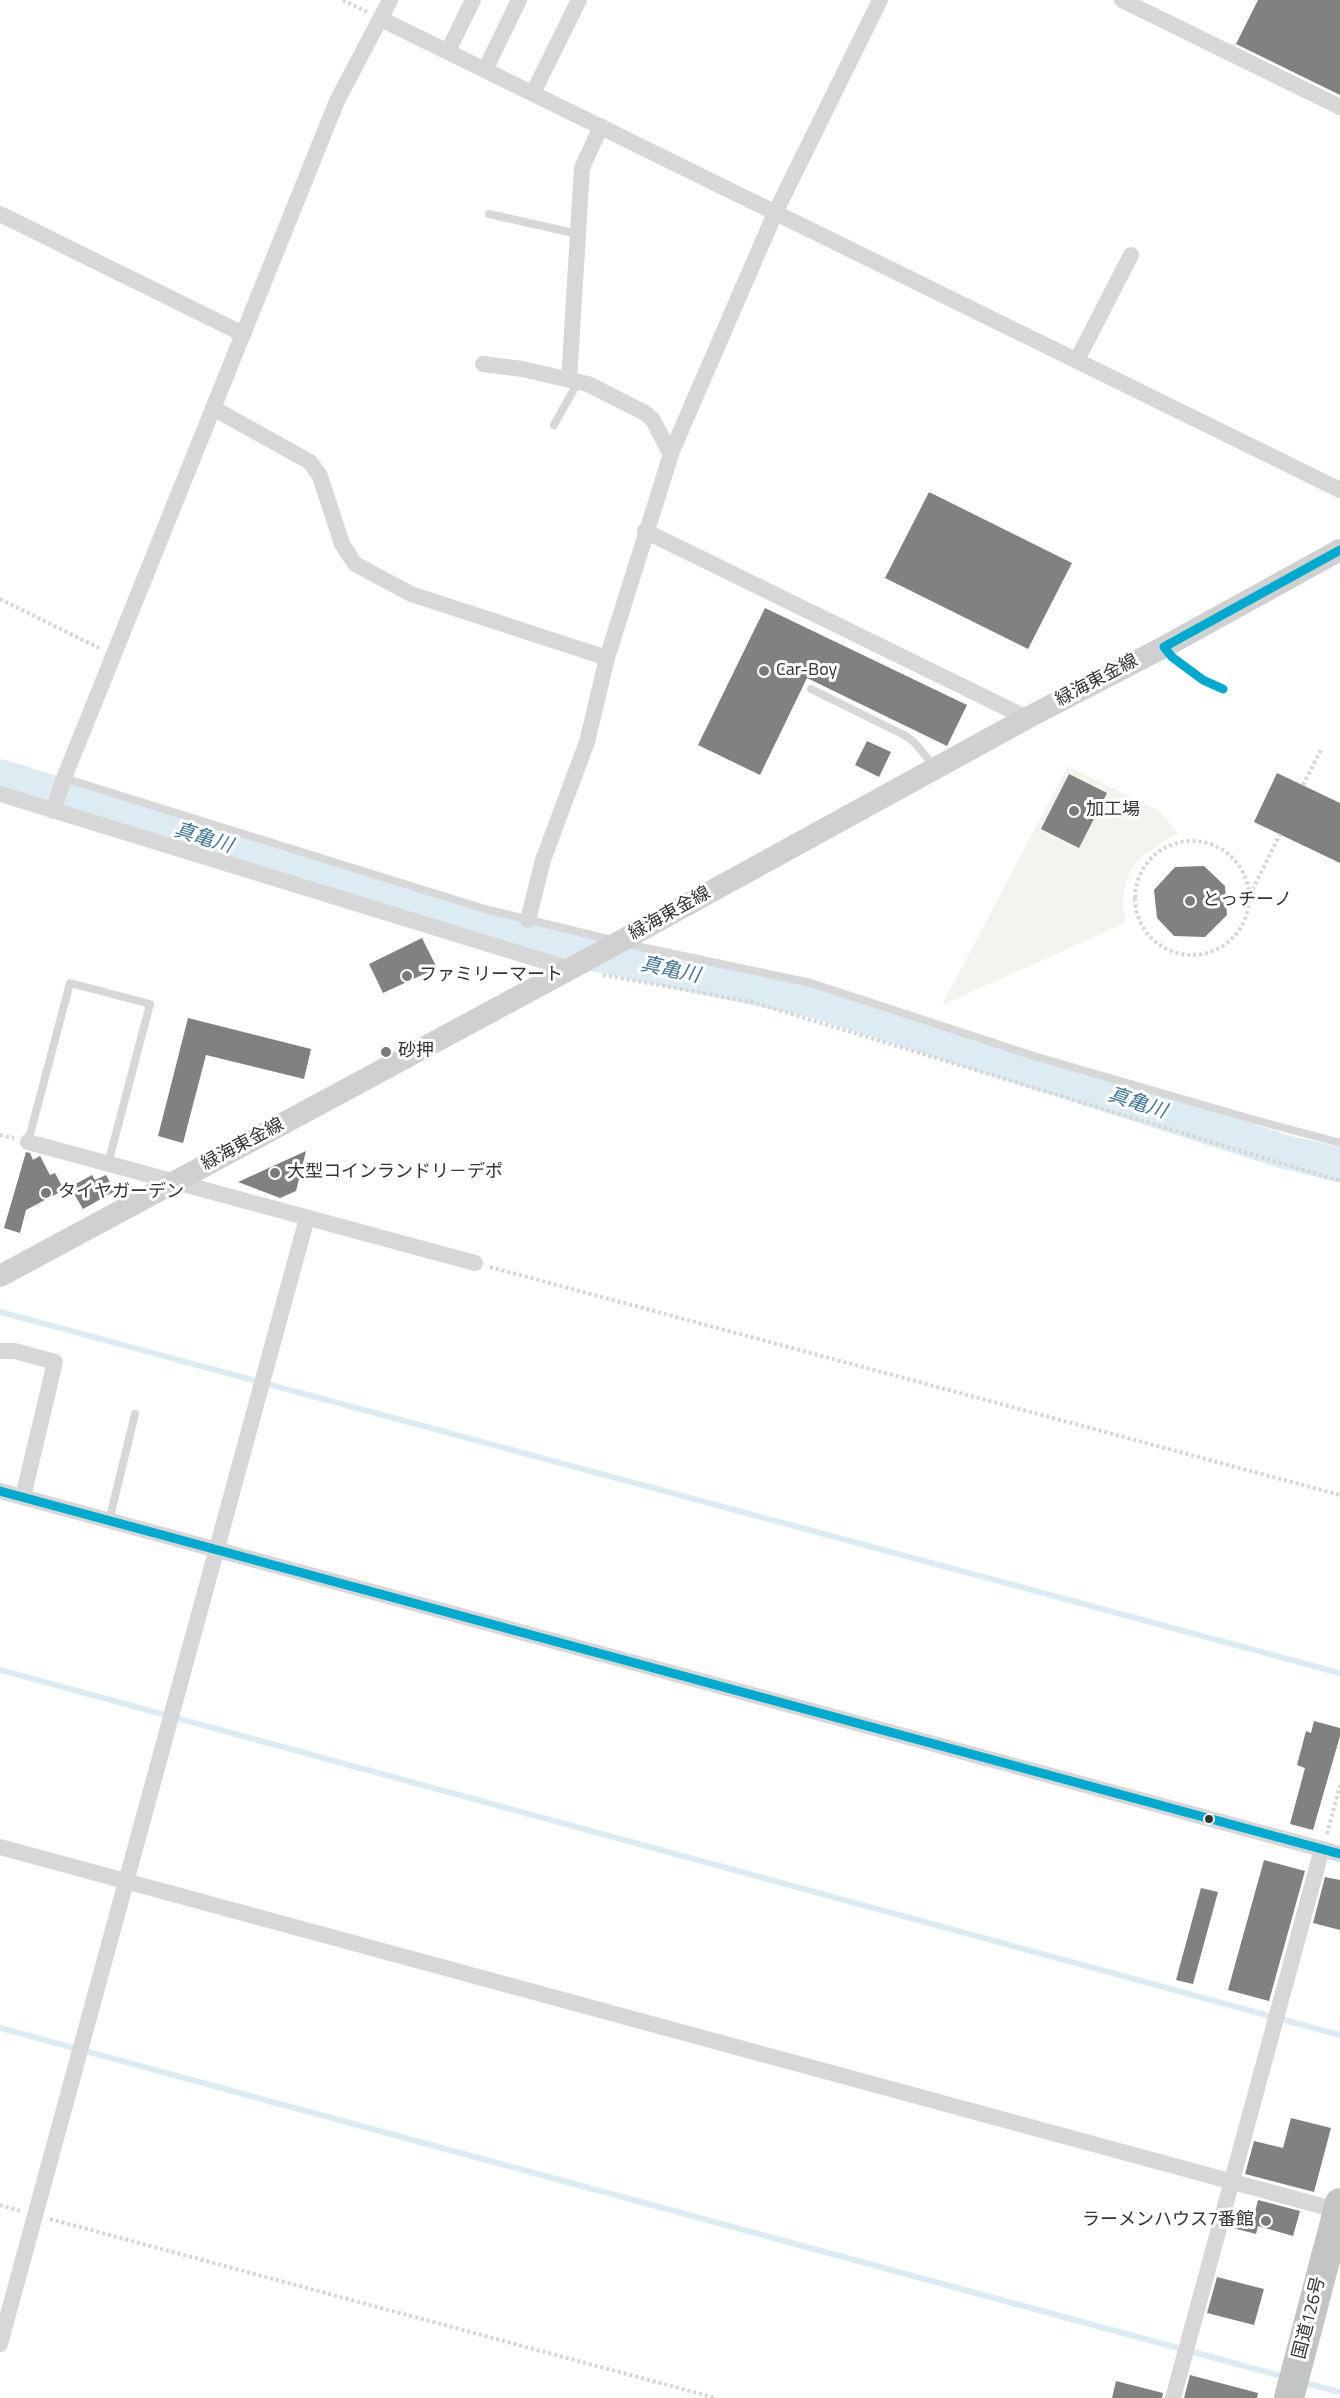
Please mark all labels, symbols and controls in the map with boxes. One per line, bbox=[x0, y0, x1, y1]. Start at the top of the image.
street label: 緑海東金線 bbox=[1052, 650, 1142, 712]
place label: Car-Boy bbox=[776, 660, 837, 682]
marker: Car-Boy bbox=[757, 664, 771, 678]
place label: 加工場 bbox=[1086, 800, 1140, 822]
marker: 加工場 bbox=[1067, 804, 1081, 818]
water label: 真亀川 bbox=[171, 819, 235, 859]
street label: 緑海東金線 bbox=[625, 883, 715, 945]
place label: とっチーノ bbox=[1202, 890, 1292, 912]
marker: とっチーノ bbox=[1183, 894, 1197, 908]
water label: 真亀川 bbox=[638, 953, 702, 989]
place label: ファミリーマート bbox=[419, 965, 563, 987]
marker: ファミリーマート bbox=[400, 969, 414, 983]
place label: 砂押 bbox=[398, 1041, 434, 1063]
marker: 砂押 bbox=[379, 1045, 393, 1059]
water label: 真亀川 bbox=[1105, 1083, 1169, 1125]
street label: 緑海東金線 bbox=[198, 1114, 288, 1176]
place label: 大型コインランドリ－デポ bbox=[287, 1162, 503, 1184]
marker: 大型コインランドリ－デポ bbox=[268, 1166, 282, 1180]
place label: タイヤガーデン bbox=[58, 1182, 184, 1204]
marker: タイヤガーデン bbox=[39, 1186, 53, 1200]
unlabelled marker bbox=[1203, 1813, 1215, 1825]
place label: ラーメンハウス7番館 bbox=[1082, 2210, 1254, 2232]
marker: ラーメンハウス7番館 bbox=[1259, 2214, 1273, 2228]
street label: 国道126号 bbox=[1289, 2275, 1331, 2361]

